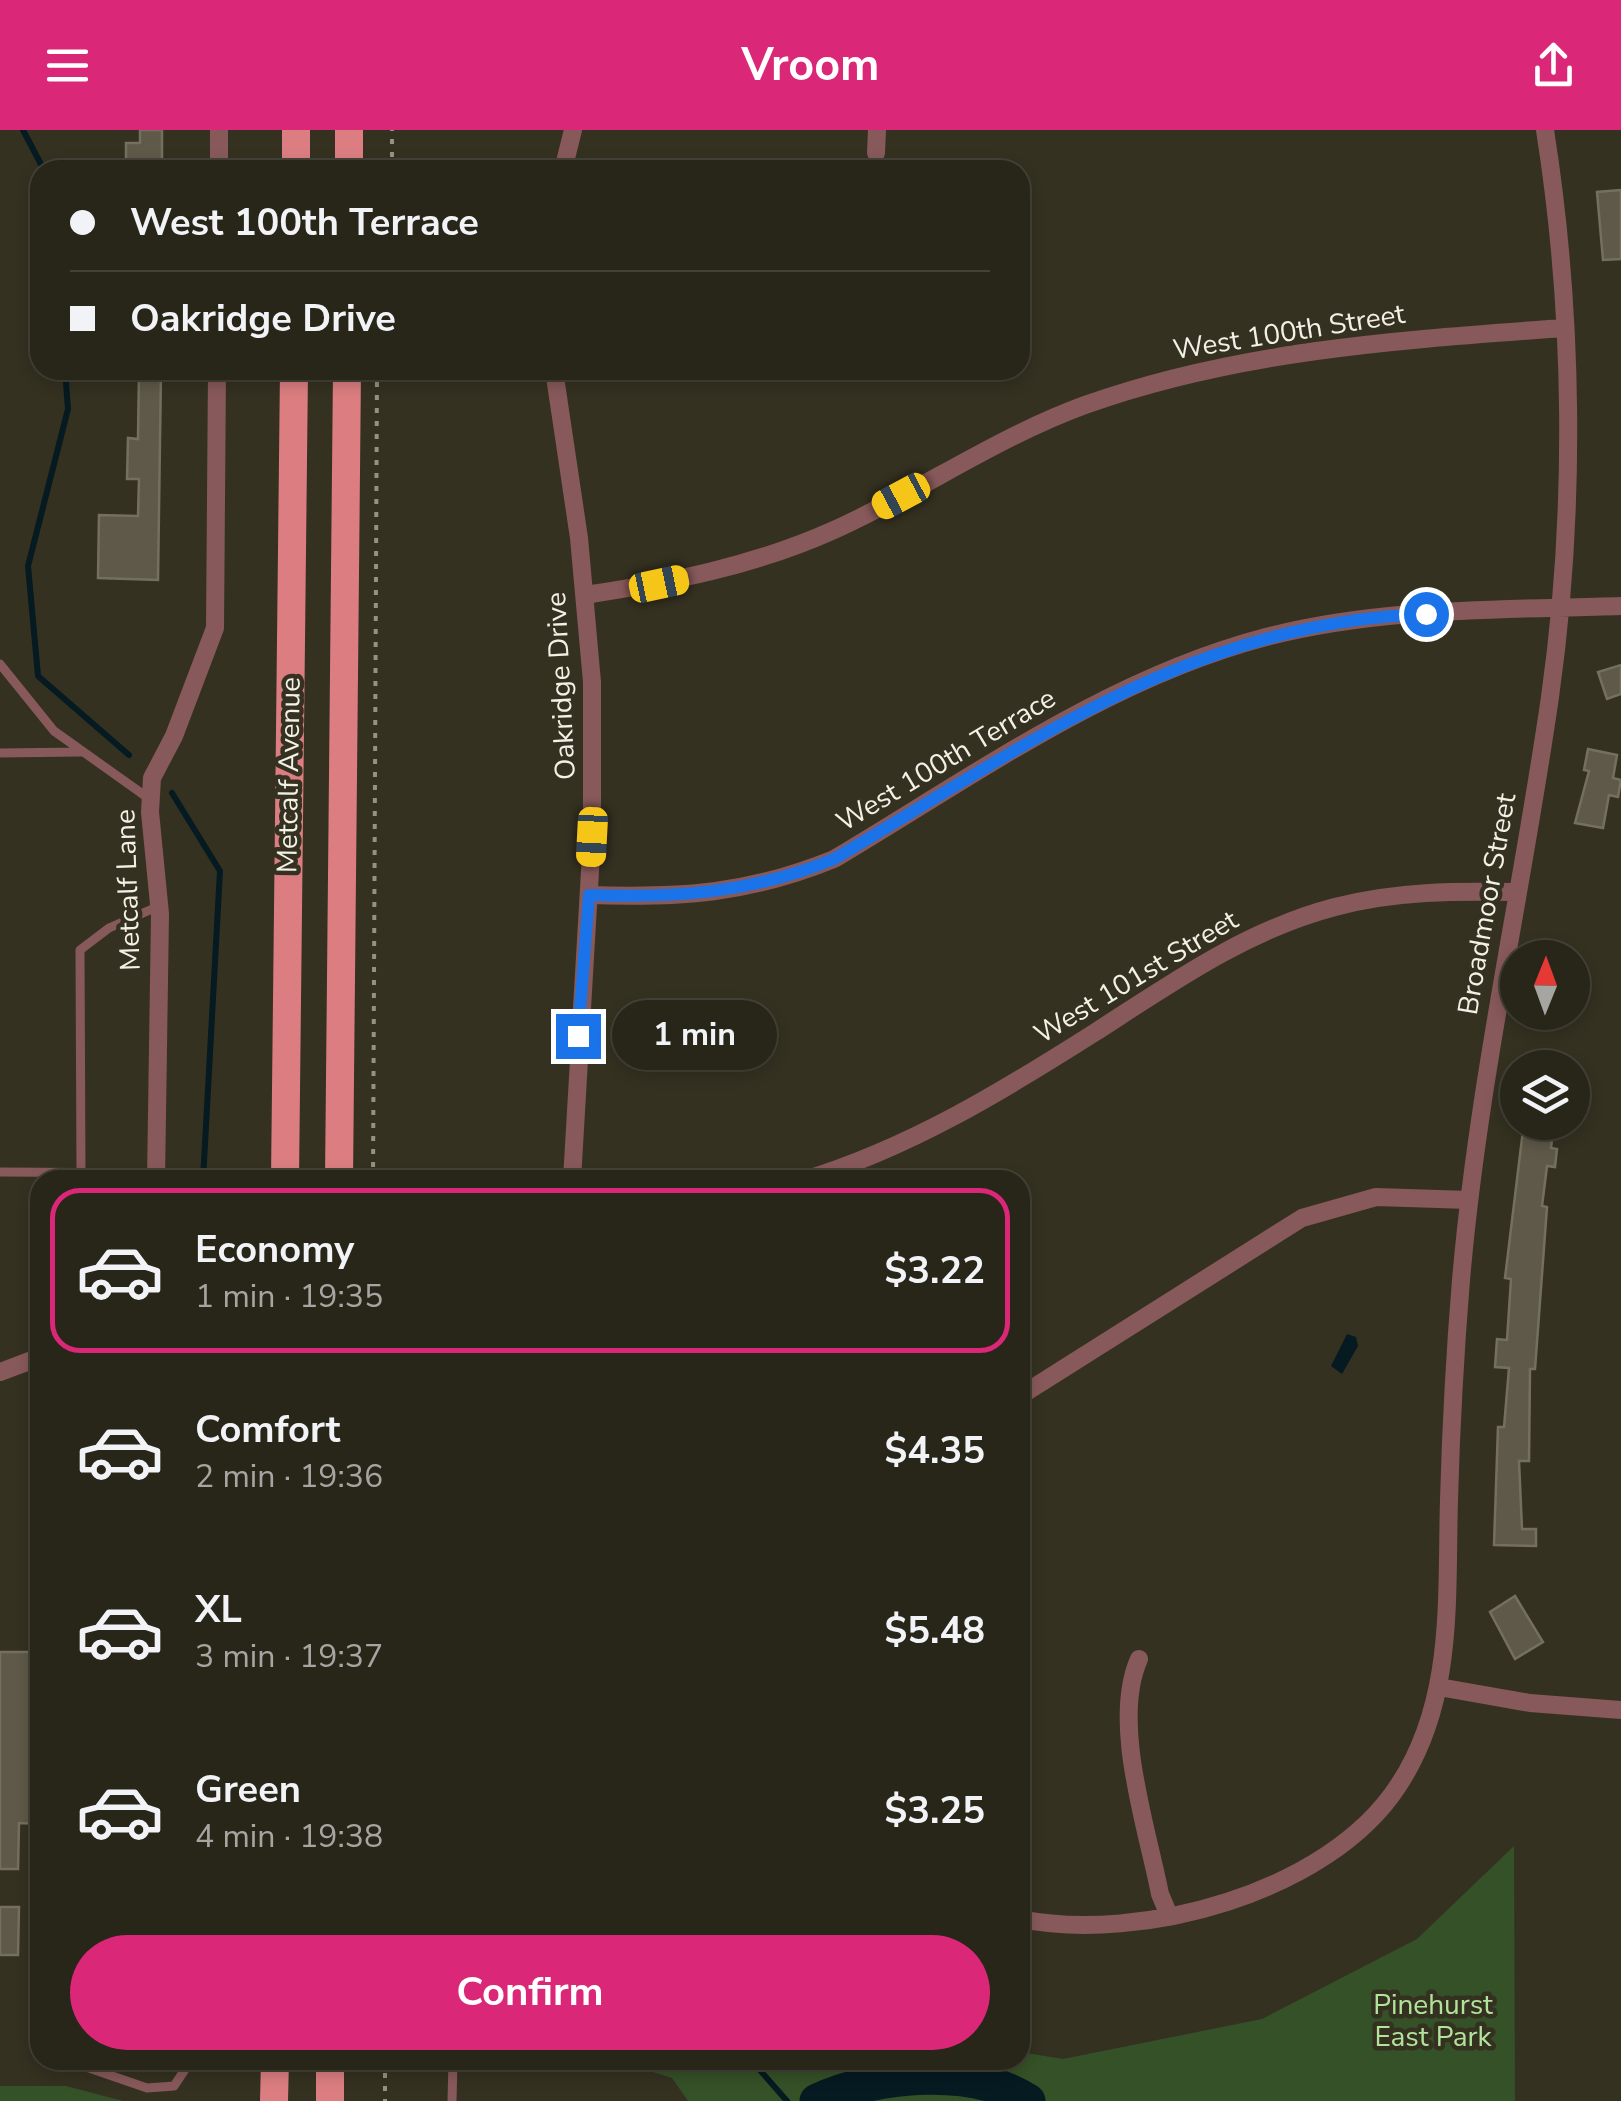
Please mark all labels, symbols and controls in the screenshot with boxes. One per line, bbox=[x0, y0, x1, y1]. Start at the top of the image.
text: Vroom bbox=[741, 35, 880, 96]
icon: menu bbox=[40, 38, 95, 93]
icon: share bbox=[1526, 38, 1581, 93]
text: West 100th Terrace bbox=[130, 197, 479, 248]
text: Oakridge Drive bbox=[130, 293, 396, 344]
street label: West 100th Street bbox=[1170, 295, 1408, 369]
car bbox=[867, 469, 935, 523]
car bbox=[627, 563, 691, 605]
street label: Oakridge Drive bbox=[537, 591, 585, 781]
route start bbox=[1404, 592, 1449, 637]
street label: Metcalf Avenue bbox=[268, 677, 310, 873]
street label: West 100th Terrace bbox=[829, 679, 1063, 841]
street label: Broadmoor Street bbox=[1449, 790, 1525, 1018]
car bbox=[575, 806, 609, 868]
street label: Metcalf Lane bbox=[106, 809, 150, 971]
street label: West 101st Street bbox=[1027, 901, 1245, 1053]
north arrow bbox=[1500, 940, 1590, 1030]
map controls bbox=[1500, 940, 1590, 1140]
callout: 1 min bbox=[613, 1001, 778, 1071]
text: 1 min bbox=[653, 1013, 736, 1056]
route end bbox=[556, 1014, 601, 1059]
button: layers bbox=[1500, 1050, 1590, 1140]
text: Economy bbox=[195, 1224, 354, 1275]
icon: car bbox=[75, 1226, 165, 1316]
text: $3.22 bbox=[884, 1245, 985, 1296]
text: 1 min · 19:35 bbox=[195, 1275, 383, 1318]
text: Comfort bbox=[195, 1404, 340, 1455]
icon: car bbox=[75, 1406, 165, 1496]
text: $4.35 bbox=[884, 1425, 985, 1476]
text: 2 min · 19:36 bbox=[195, 1455, 383, 1498]
text: XL bbox=[195, 1584, 242, 1635]
icon: car bbox=[75, 1586, 165, 1676]
text: $5.48 bbox=[884, 1605, 985, 1656]
text: 3 min · 19:37 bbox=[195, 1635, 383, 1678]
text: Green bbox=[195, 1764, 301, 1815]
icon: car bbox=[75, 1766, 165, 1856]
text: $3.25 bbox=[884, 1785, 985, 1836]
text: 4 min · 19:38 bbox=[195, 1815, 383, 1858]
button: Confirm bbox=[70, 1935, 990, 2050]
park label: Pinehurst East Park bbox=[1373, 1986, 1493, 2056]

